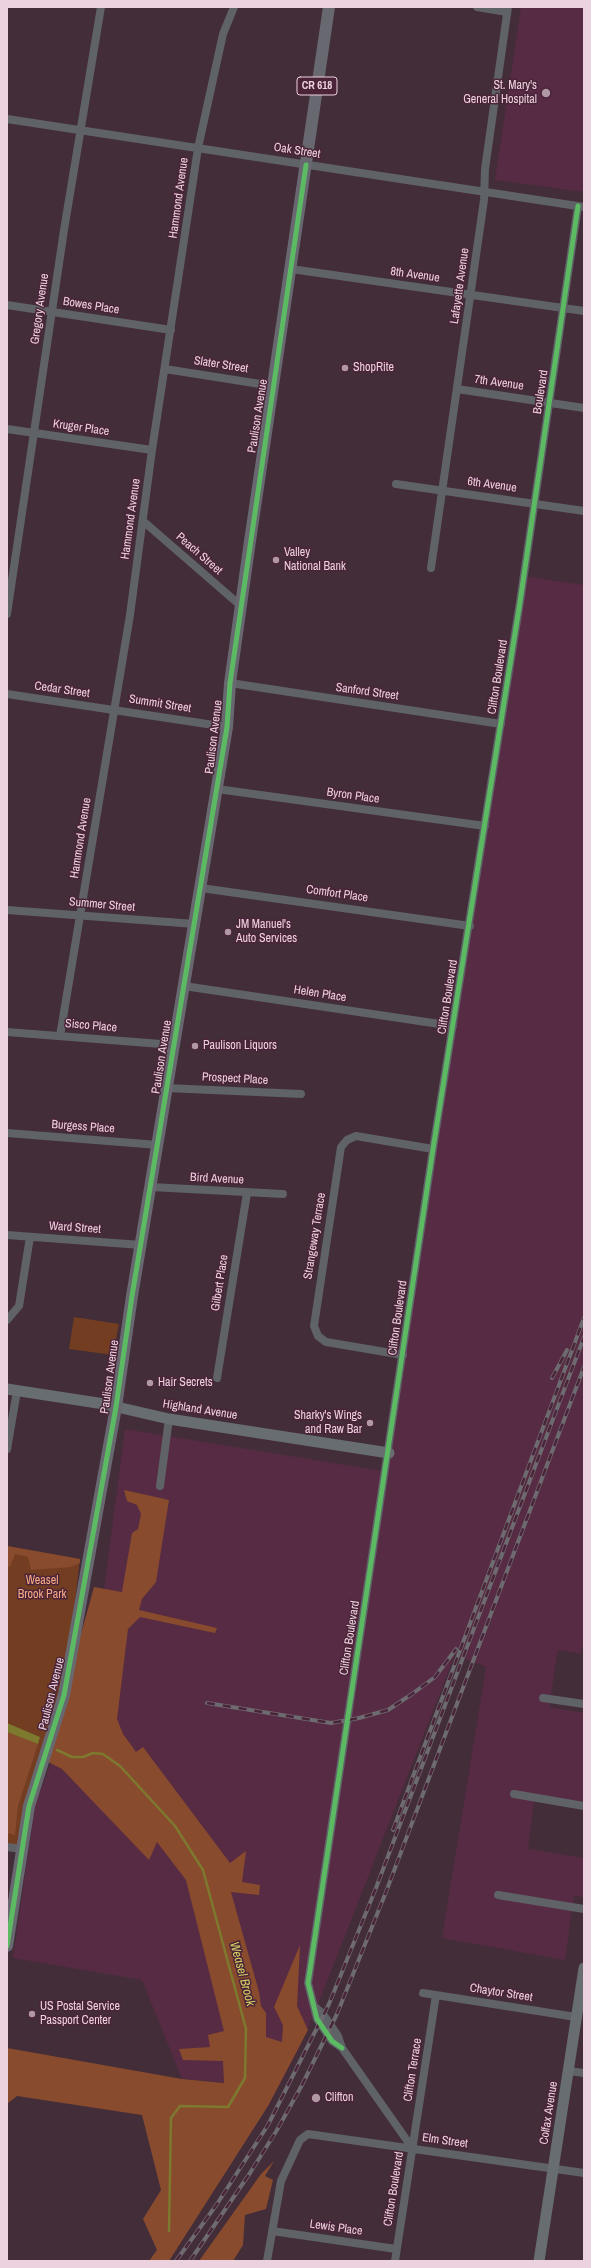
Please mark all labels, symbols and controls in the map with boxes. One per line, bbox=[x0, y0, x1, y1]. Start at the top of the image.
road number: CR 618 bbox=[297, 77, 337, 95]
place label: St. Mary's General Hospital bbox=[463, 79, 537, 107]
marker: St. Mary's General Hospital bbox=[540, 87, 552, 99]
street label: Oak Street bbox=[273, 140, 321, 162]
street label: Hammond Avenue bbox=[166, 157, 192, 239]
street label: Lafayette Avenue bbox=[448, 247, 472, 325]
street label: 8th Avenue bbox=[389, 264, 441, 286]
street label: Gregory Avenue bbox=[28, 273, 52, 345]
street label: Bowes Place bbox=[62, 294, 120, 318]
street label: Slater Street bbox=[193, 354, 249, 376]
place label: ShopRite bbox=[353, 361, 394, 375]
marker: ShopRite bbox=[340, 363, 350, 373]
street label: Boulevard bbox=[530, 369, 552, 415]
street label: 7th Avenue bbox=[473, 372, 525, 394]
street label: Paulison Avenue bbox=[245, 378, 271, 454]
street label: Kruger Place bbox=[52, 417, 110, 439]
street label: 6th Avenue bbox=[466, 474, 518, 496]
street label: Hammond Avenue bbox=[118, 478, 144, 560]
street label: Peach Street bbox=[173, 530, 225, 578]
place label: Valley National Bank bbox=[284, 546, 346, 574]
marker: Valley National Bank bbox=[271, 555, 281, 565]
street label: Clifton Boulevard bbox=[485, 639, 511, 715]
street label: Cedar Street bbox=[33, 679, 91, 701]
street label: Sanford Street bbox=[335, 680, 399, 704]
street label: Summit Street bbox=[128, 692, 192, 716]
street label: Paulison Avenue bbox=[202, 699, 226, 775]
street label: Byron Place bbox=[326, 785, 380, 807]
street label: Hammond Avenue bbox=[68, 797, 94, 879]
street label: Comfort Place bbox=[305, 883, 369, 905]
street label: Summer Street bbox=[68, 895, 136, 915]
place label: JM Manuel's Auto Services bbox=[236, 918, 297, 946]
marker: JM Manuel's Auto Services bbox=[223, 927, 233, 937]
street label: Clifton Boulevard bbox=[435, 959, 461, 1035]
street label: Helen Place bbox=[293, 983, 347, 1005]
street label: Sisco Place bbox=[64, 1017, 118, 1035]
street label: Paulison Avenue bbox=[149, 1019, 175, 1095]
place label: Paulison Liquors bbox=[203, 1039, 277, 1053]
marker: Paulison Liquors bbox=[190, 1041, 200, 1051]
street label: Prospect Place bbox=[202, 1070, 268, 1088]
street label: Burgess Place bbox=[51, 1118, 115, 1136]
street label: Bird Avenue bbox=[190, 1170, 244, 1188]
street label: Strangeway Terrace bbox=[301, 1192, 329, 1280]
street label: Ward Street bbox=[48, 1219, 102, 1237]
street label: Gilbert Place bbox=[208, 1254, 232, 1312]
street label: Clifton Boulevard bbox=[386, 1280, 410, 1356]
street label: Paulison Avenue bbox=[98, 1339, 122, 1415]
place label: Hair Secrets bbox=[158, 1376, 213, 1390]
marker: Hair Secrets bbox=[145, 1378, 155, 1388]
street label: Highland Avenue bbox=[162, 1397, 238, 1423]
place label: Sharky's Wings and Raw Bar bbox=[294, 1409, 362, 1437]
marker: Sharky's Wings and Raw Bar bbox=[365, 1418, 375, 1428]
park label: Weasel Brook Park bbox=[18, 1574, 66, 1602]
street label: Clifton Boulevard bbox=[337, 1600, 363, 1676]
street label: Paulison Avenue bbox=[36, 1656, 68, 1732]
water label: Weasel Brook bbox=[226, 1940, 258, 2008]
street label: Chaytor Street bbox=[469, 1981, 533, 2005]
place label: US Postal Service Passport Center bbox=[40, 2000, 120, 2028]
marker: US Postal Service Passport Center bbox=[27, 2009, 37, 2019]
street label: Clifton Terrace bbox=[401, 2037, 425, 2103]
street label: Colfax Avenue bbox=[537, 2080, 561, 2146]
place label: Clifton bbox=[325, 2091, 353, 2105]
marker: Clifton bbox=[310, 2092, 322, 2104]
street label: Elm Street bbox=[421, 2131, 469, 2151]
street label: Clifton Boulevard bbox=[381, 2151, 407, 2227]
street label: Lewis Place bbox=[309, 2217, 363, 2239]

